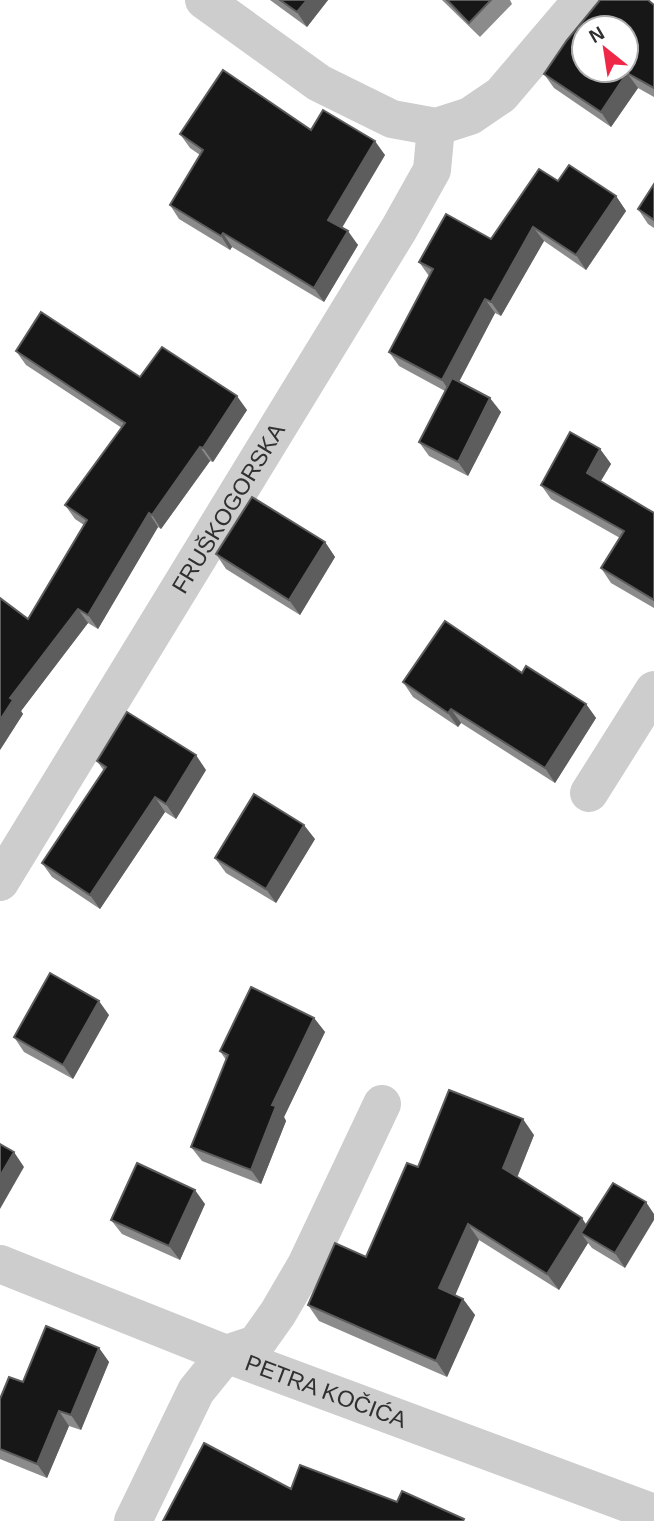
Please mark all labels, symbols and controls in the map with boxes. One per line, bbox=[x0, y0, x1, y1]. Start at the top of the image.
north arrow bbox=[570, 14, 640, 84]
text: N bbox=[586, 22, 608, 47]
street label: FRUŠKOGORSKA bbox=[167, 418, 290, 598]
street label: PETRA KOČIĆA bbox=[242, 1349, 411, 1433]

